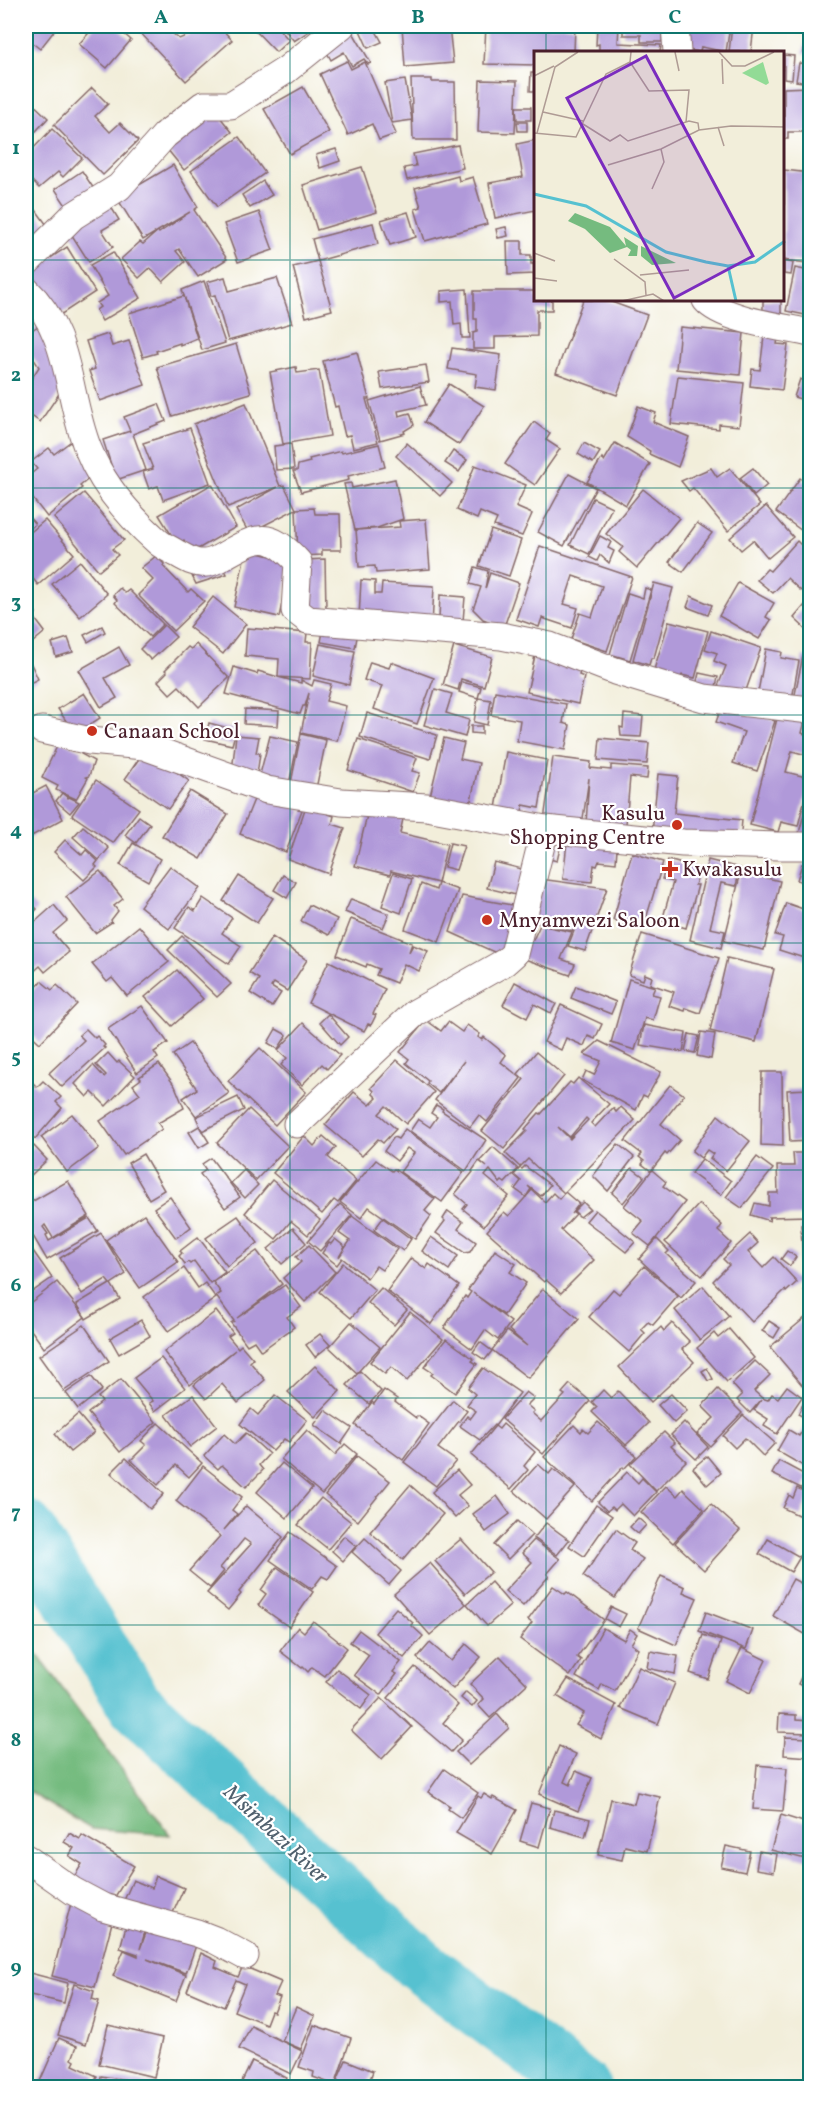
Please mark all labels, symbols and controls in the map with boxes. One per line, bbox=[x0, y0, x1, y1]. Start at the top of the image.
text: A bbox=[154, 4, 168, 32]
text: B bbox=[411, 4, 425, 32]
text: C bbox=[669, 4, 682, 32]
inset map bbox=[534, 51, 785, 302]
text: 1 bbox=[12, 135, 20, 163]
text: 2 bbox=[11, 362, 21, 390]
text: 3 bbox=[11, 589, 21, 617]
place label: Canaan School bbox=[104, 718, 240, 747]
marker: Canaan School bbox=[85, 724, 99, 738]
place label: Kasulu Shopping Centre bbox=[510, 800, 665, 853]
text: 4 bbox=[10, 817, 22, 845]
marker: Kasulu Shopping Centre bbox=[670, 818, 684, 832]
place label: Kwakasulu bbox=[682, 856, 782, 885]
marker: Kwakasulu bbox=[663, 862, 677, 876]
place label: Mnyamwezi Saloon bbox=[499, 907, 680, 936]
marker: Mnyamwezi Saloon bbox=[480, 913, 494, 927]
text: 5 bbox=[11, 1044, 21, 1072]
text: 6 bbox=[11, 1272, 22, 1300]
text: 7 bbox=[11, 1499, 21, 1527]
text: 8 bbox=[11, 1727, 21, 1755]
water label: Msimbazi River bbox=[215, 1777, 335, 1892]
text: 9 bbox=[10, 1954, 22, 1982]

